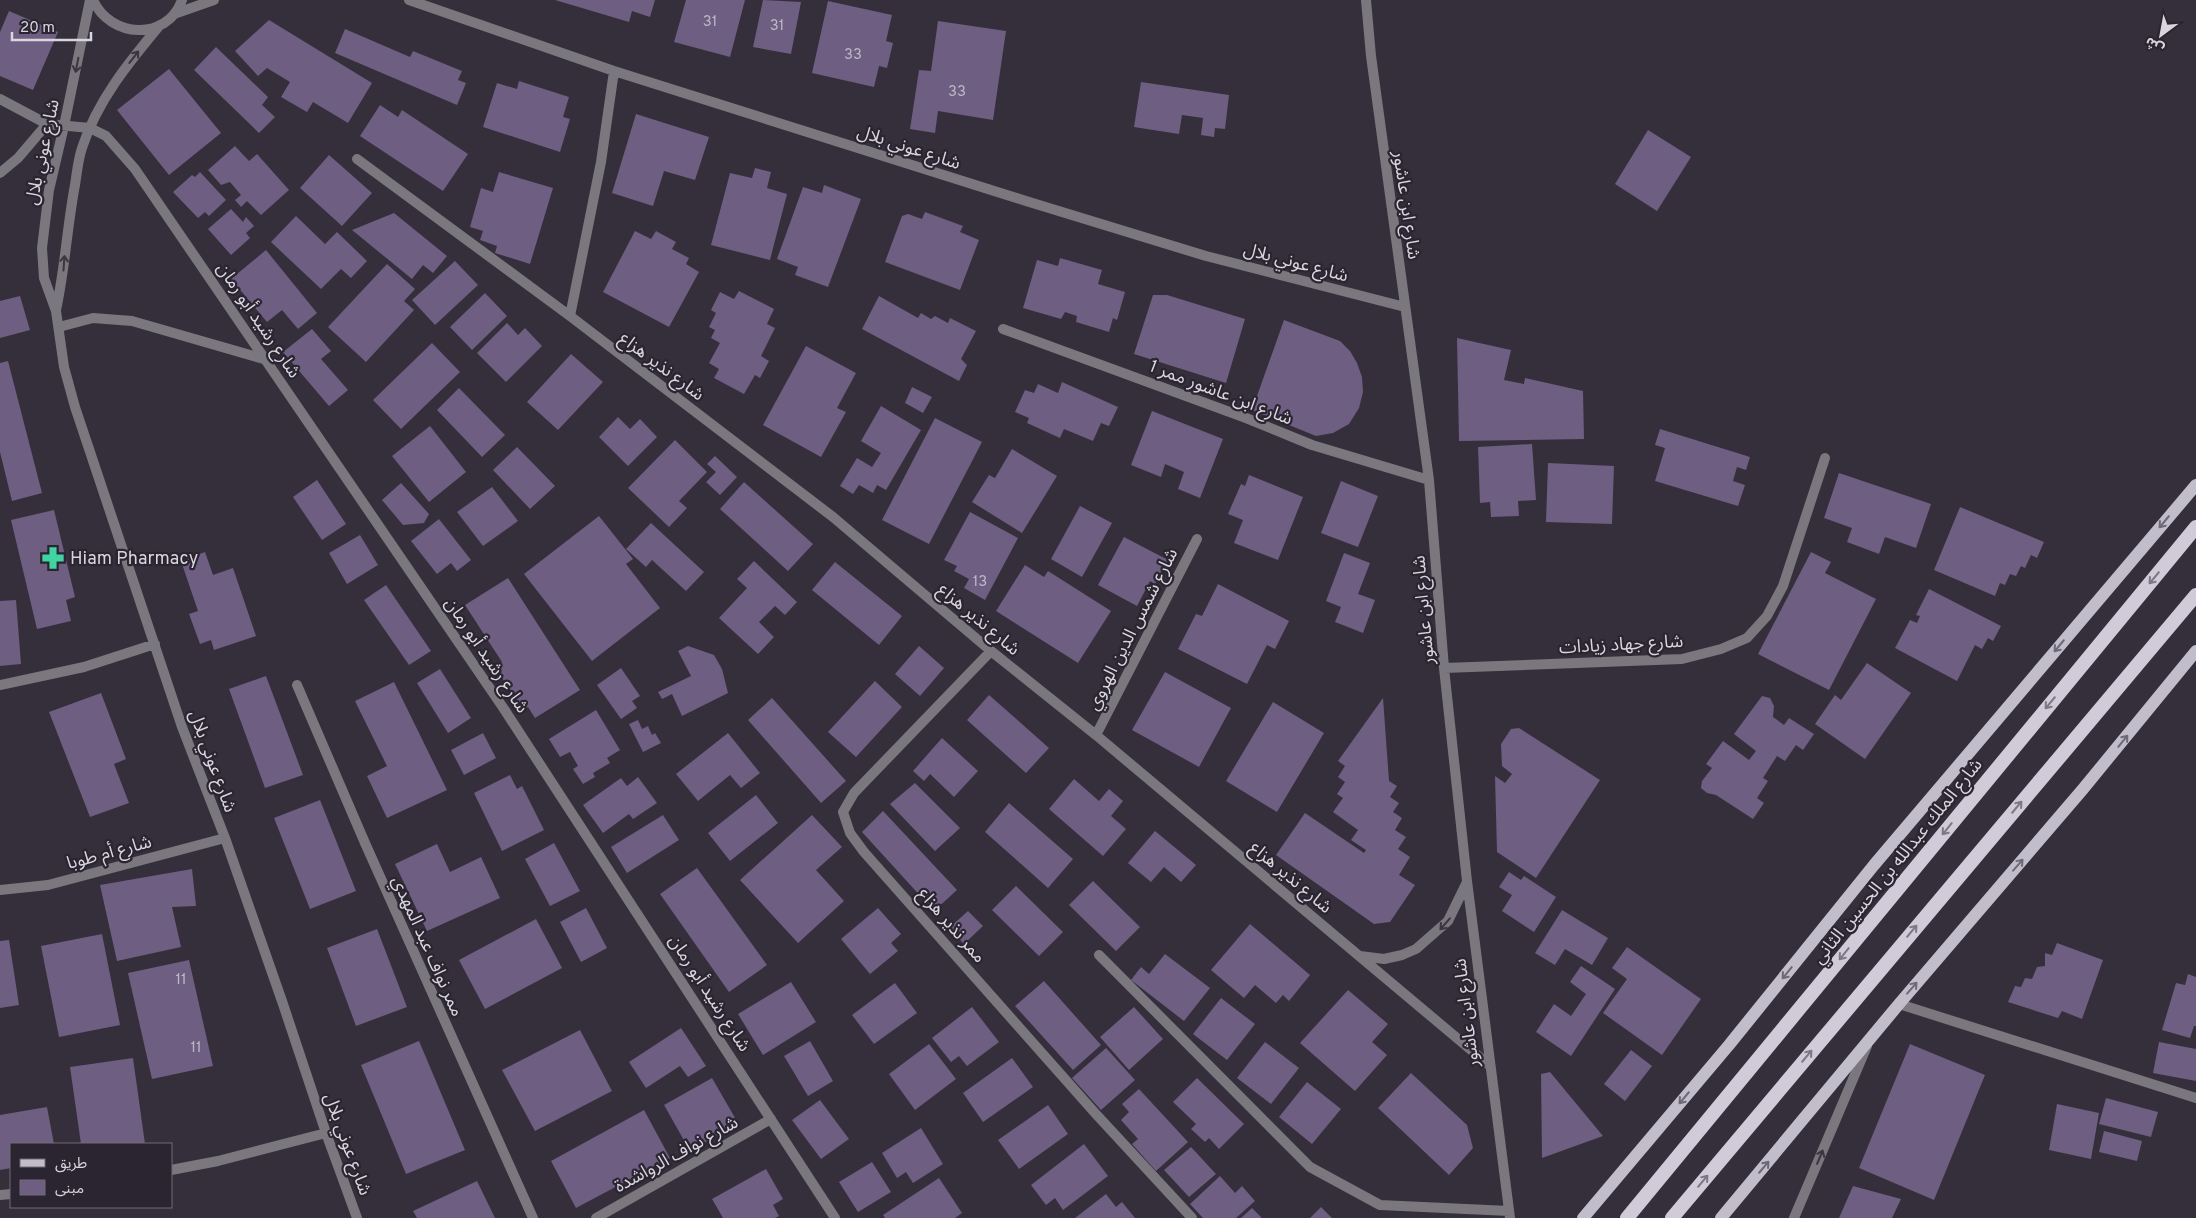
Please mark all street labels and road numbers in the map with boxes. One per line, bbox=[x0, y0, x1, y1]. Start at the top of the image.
street label: شارع عوني بلال bbox=[21, 97, 67, 207]
street label: شارع عوني بلال bbox=[854, 121, 963, 177]
street label: شارع ابن عاشور bbox=[1385, 148, 1425, 261]
street label: شارع عوني بلال bbox=[1241, 238, 1350, 289]
street label: شارع رشيد أبو رمان bbox=[210, 258, 306, 384]
street label: شارع نذير هزاع bbox=[613, 328, 708, 408]
street label: شارع ابن عاشور ممر 1 bbox=[1145, 356, 1295, 432]
street label: شارع شمس الدين الهروي bbox=[1082, 545, 1185, 715]
street label: شارع ابن عاشور bbox=[1408, 554, 1442, 666]
street label: شارع نذير هزاع bbox=[931, 579, 1024, 662]
street label: شارع رشيد أبو رمان bbox=[438, 593, 534, 719]
street label: شارع جهاد زيادات bbox=[1558, 631, 1684, 661]
street label: شارع عوني بلال bbox=[181, 707, 241, 816]
street label: شارع الملك عبدالله بن الحسين الثاني bbox=[1808, 754, 1989, 970]
street label: شارع أم طوبا bbox=[64, 830, 155, 877]
street label: شارع نذير هزاع bbox=[1243, 837, 1336, 920]
street label: ممر نواف عبد المهدي bbox=[385, 873, 468, 1021]
street label: ممر نذير هزاع bbox=[911, 883, 990, 969]
street label: شارع رشيد أبو رمان bbox=[662, 930, 756, 1057]
street label: شارع ابن عاشور bbox=[1449, 957, 1487, 1069]
street label: شارع عوني بلال bbox=[316, 1090, 376, 1199]
street label: شارع نواف الرواشدة bbox=[611, 1112, 743, 1200]

